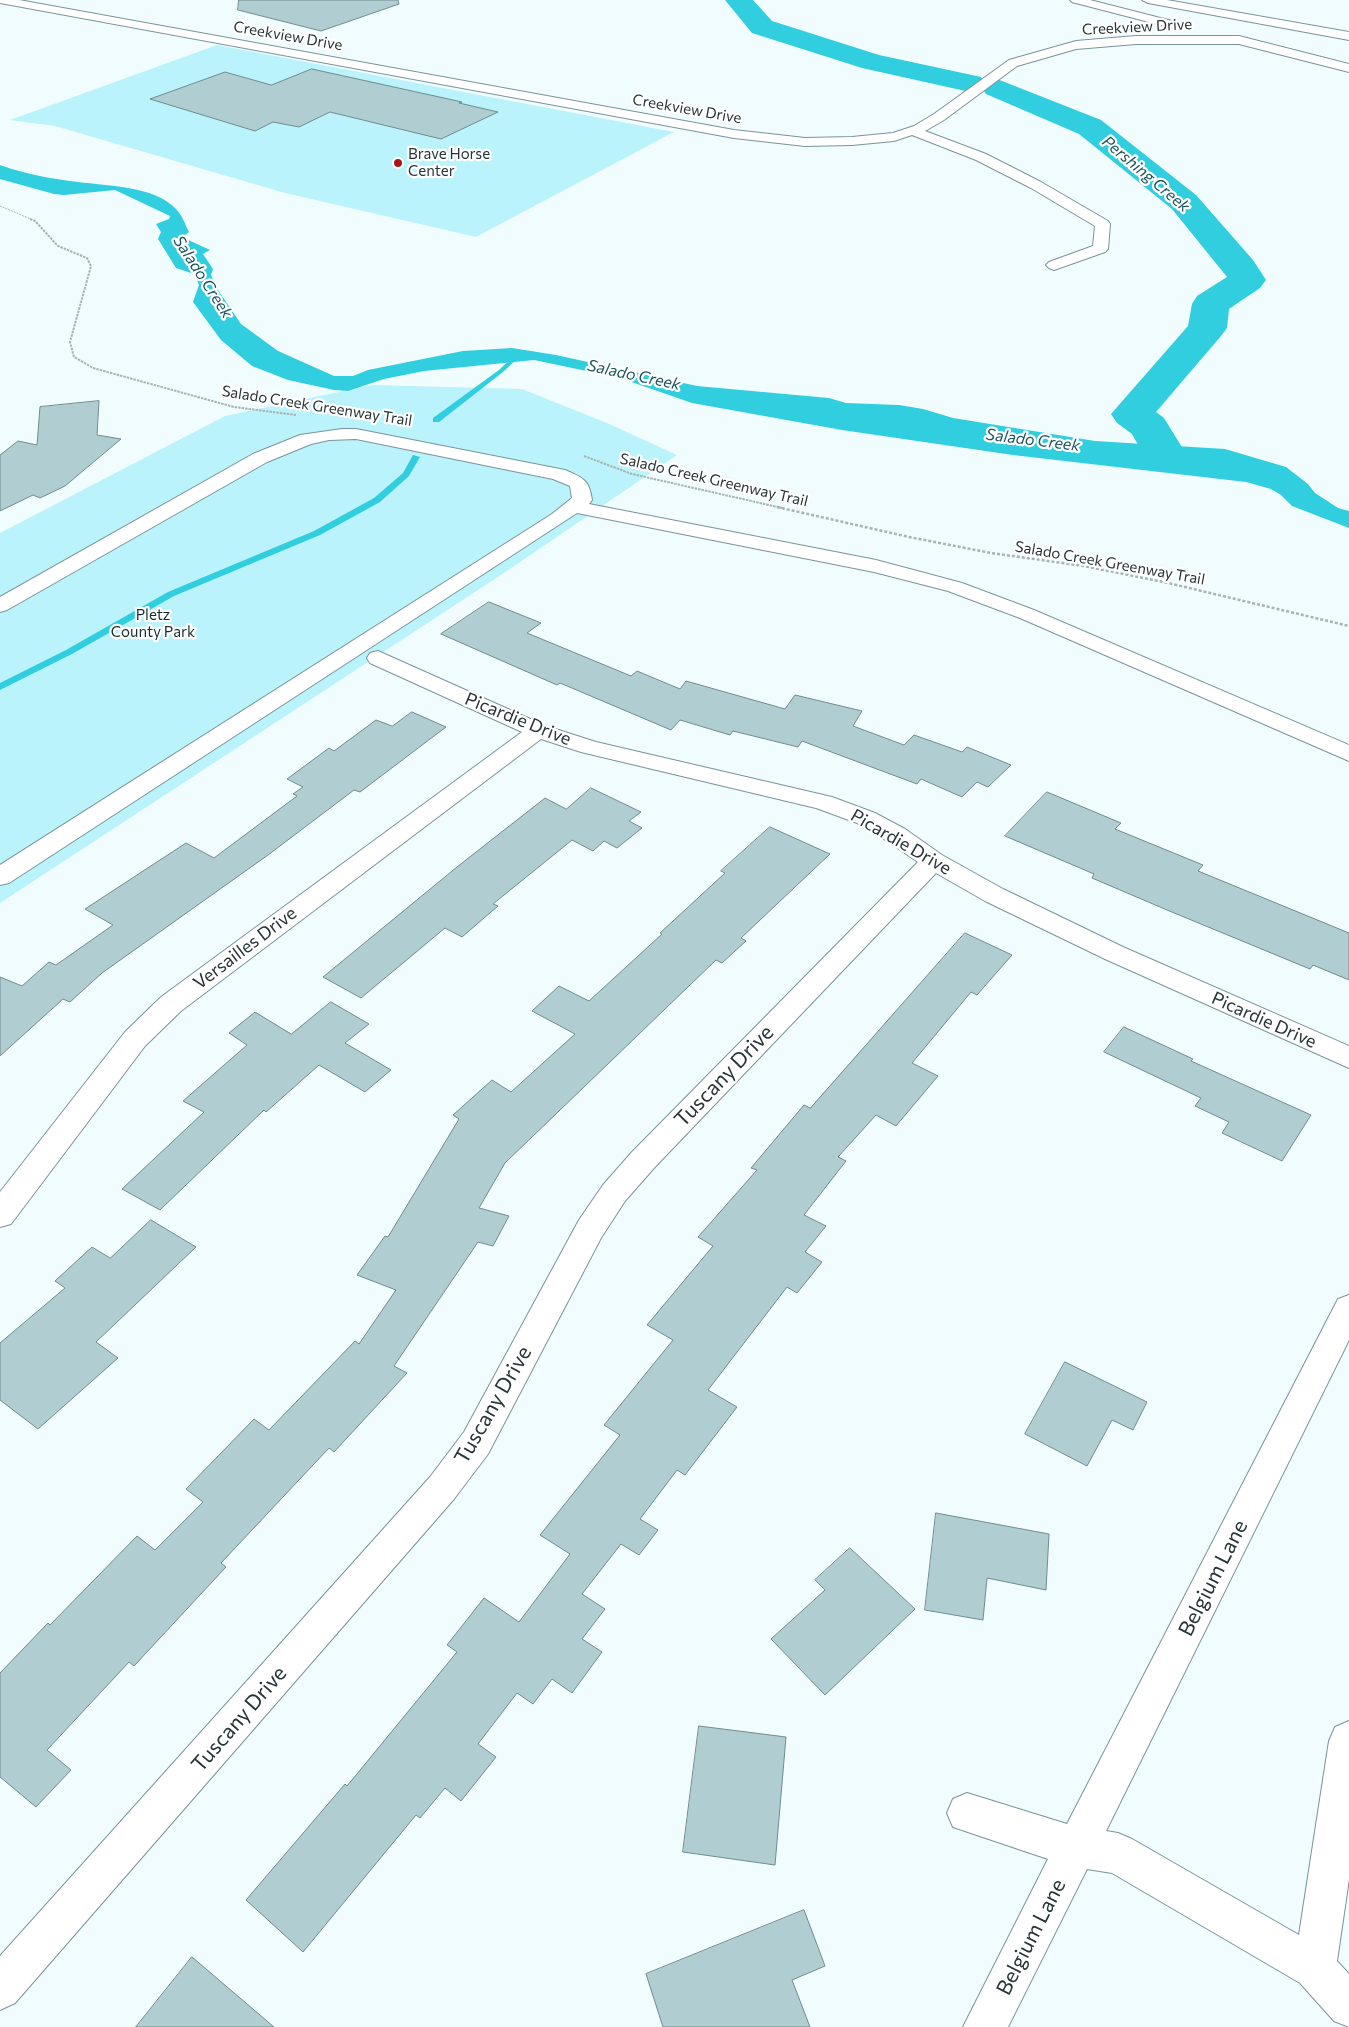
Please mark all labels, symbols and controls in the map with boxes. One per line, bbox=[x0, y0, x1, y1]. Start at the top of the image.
street label: Creekview Drive bbox=[1081, 15, 1193, 39]
street label: Creekview Drive bbox=[232, 18, 344, 54]
street label: Creekview Drive bbox=[631, 91, 743, 127]
water label: Pershing Creek bbox=[1098, 132, 1194, 216]
place label: Brave Horse Center bbox=[408, 145, 490, 180]
marker: Brave Horse Center bbox=[392, 157, 404, 169]
water label: Salado Creek bbox=[169, 232, 237, 322]
water label: Salado Creek bbox=[586, 356, 682, 394]
street label: Salado Creek Greenway Trail bbox=[221, 382, 413, 430]
water label: Salado Creek bbox=[985, 425, 1081, 455]
street label: Salado Creek Greenway Trail bbox=[618, 450, 810, 510]
street label: Salado Creek Greenway Trail bbox=[1014, 537, 1206, 589]
park label: Pletz County Park bbox=[111, 606, 195, 641]
street label: Picardie Drive bbox=[462, 688, 574, 750]
street label: Picardie Drive bbox=[847, 805, 955, 879]
street label: Versailles Drive bbox=[189, 902, 301, 994]
street label: Picardie Drive bbox=[1208, 987, 1320, 1053]
street label: Tuscany Drive bbox=[669, 1020, 779, 1132]
street label: Tuscany Drive bbox=[449, 1342, 537, 1468]
street label: Belgium Lane bbox=[1173, 1516, 1253, 1640]
street label: Tuscany Drive bbox=[186, 1661, 292, 1777]
street label: Belgium Lane bbox=[991, 1875, 1071, 1999]

